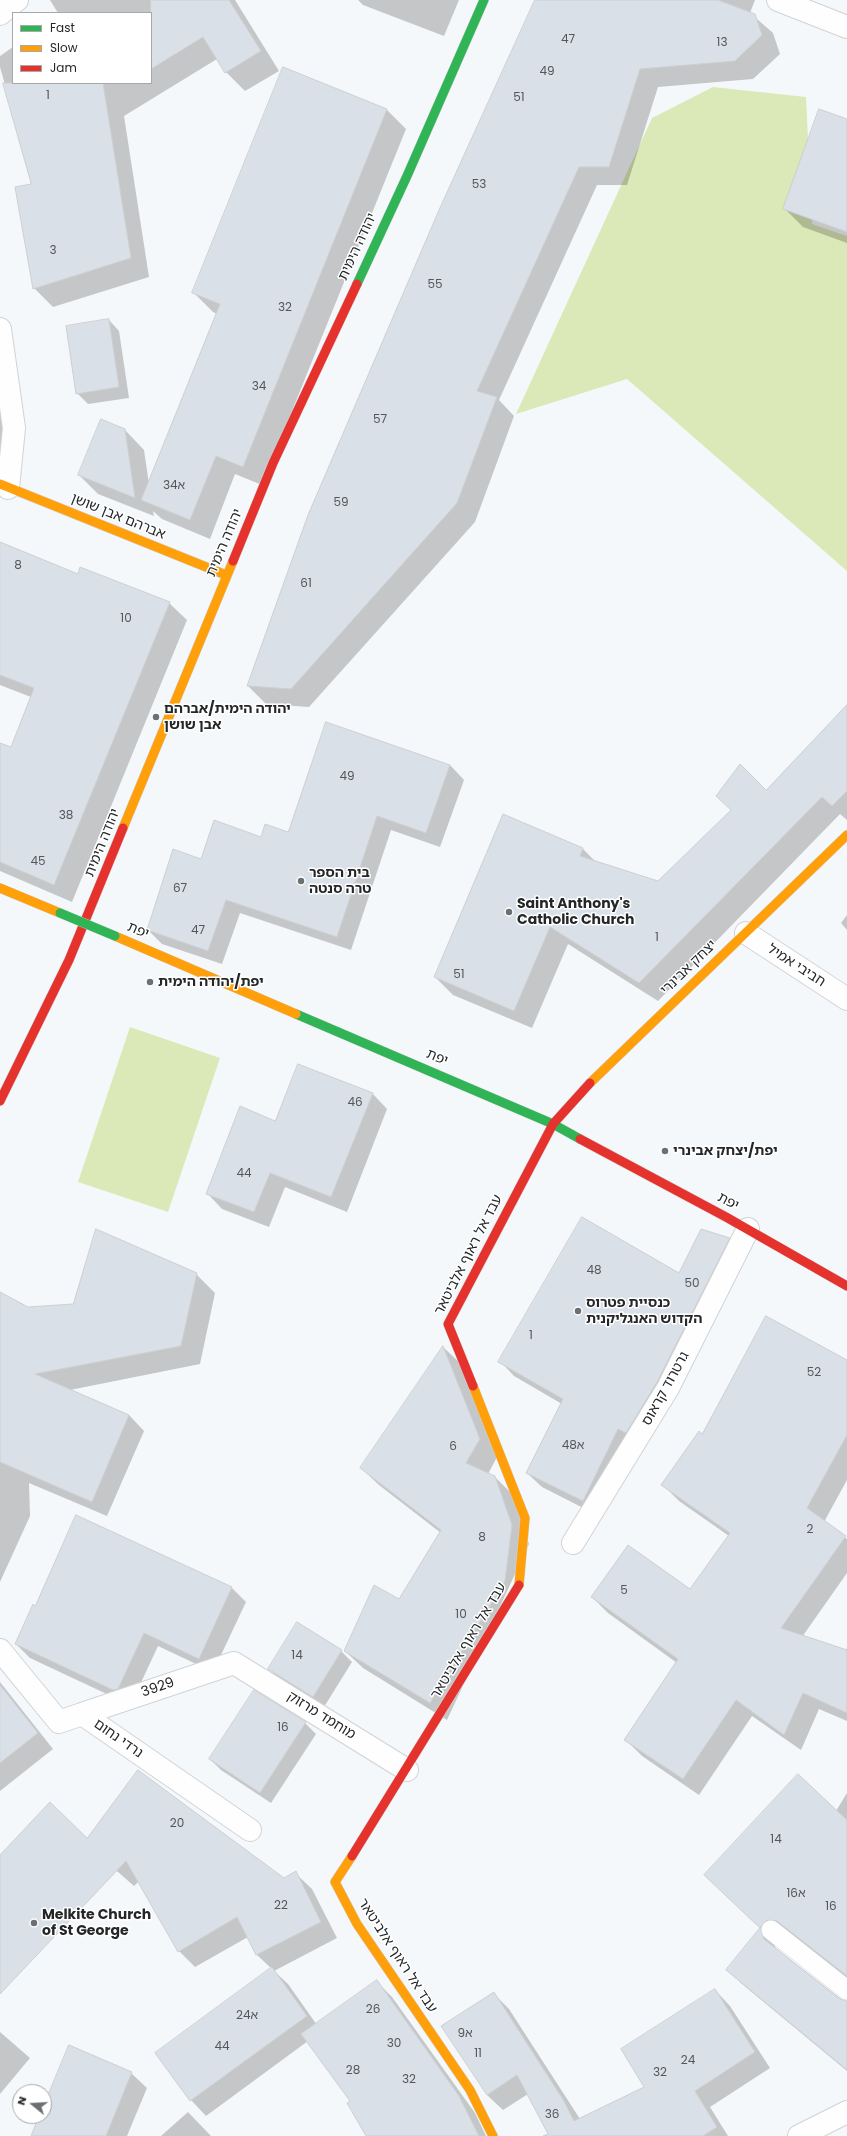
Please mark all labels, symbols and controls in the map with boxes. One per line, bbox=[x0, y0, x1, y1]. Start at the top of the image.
legend bbox=[12, 12, 152, 84]
text: Fast bbox=[50, 19, 75, 36]
house number: 47 bbox=[561, 33, 575, 47]
house number: 13 bbox=[717, 36, 727, 50]
text: Slow bbox=[50, 39, 78, 56]
text: Jam bbox=[50, 59, 77, 76]
house number: 49 bbox=[539, 65, 555, 79]
house number: 1 bbox=[46, 89, 50, 103]
house number: 51 bbox=[513, 91, 525, 105]
house number: 53 bbox=[472, 178, 486, 192]
street label: יהודה הימית bbox=[335, 211, 381, 283]
house number: 3 bbox=[49, 244, 57, 258]
house number: 55 bbox=[427, 278, 443, 292]
house number: 32 bbox=[278, 301, 292, 315]
house number: 34 bbox=[252, 380, 266, 394]
house number: 57 bbox=[373, 413, 387, 427]
house number: 34א bbox=[163, 479, 185, 493]
street label: אברהם אבן שושן bbox=[68, 490, 168, 544]
house number: 59 bbox=[333, 496, 349, 510]
street label: יהודה הימית bbox=[203, 507, 247, 579]
house number: 8 bbox=[14, 559, 22, 573]
house number: 61 bbox=[300, 577, 312, 591]
house number: 10 bbox=[120, 612, 132, 626]
place label: יהודה הימית/אברהם אבן שושן bbox=[164, 701, 291, 734]
marker: יהודה הימית/אברהם אבן שושן bbox=[151, 712, 161, 722]
house number: 49 bbox=[339, 770, 355, 784]
street label: יהודה הימית bbox=[82, 806, 124, 880]
house number: 38 bbox=[59, 809, 73, 823]
house number: 45 bbox=[30, 855, 46, 869]
place label: בית הספר טרה סנטה bbox=[309, 865, 371, 898]
marker: בית הספר טרה סנטה bbox=[296, 876, 306, 886]
house number: 67 bbox=[173, 882, 187, 896]
place label: Saint Anthony's Catholic Church bbox=[517, 896, 634, 928]
marker: Saint Anthony's Catholic Church bbox=[504, 907, 514, 917]
street label: יפת bbox=[125, 919, 151, 943]
house number: 47 bbox=[191, 924, 205, 938]
house number: 1 bbox=[655, 931, 659, 945]
street label: יצחק אבינרי bbox=[657, 937, 721, 999]
street label: חביבי אמיל bbox=[764, 941, 828, 991]
house number: 51 bbox=[453, 968, 465, 982]
place label: יפת/יהודה הימית bbox=[158, 974, 264, 990]
marker: יפת/יהודה הימית bbox=[145, 977, 155, 987]
street label: יפת bbox=[424, 1046, 450, 1070]
house number: 46 bbox=[347, 1096, 363, 1110]
place label: יפת/יצחק אבינרי bbox=[673, 1143, 778, 1159]
marker: יפת/יצחק אבינרי bbox=[660, 1146, 670, 1156]
house number: 44 bbox=[236, 1167, 252, 1181]
street label: יפת bbox=[714, 1189, 742, 1215]
street label: עבד אל ראוף אלביטאר bbox=[431, 1192, 507, 1318]
house number: 48 bbox=[586, 1264, 602, 1278]
house number: 50 bbox=[684, 1277, 700, 1291]
place label: כנסיית פטרוס הקדוש האנגליקנית bbox=[586, 1295, 702, 1328]
marker: כנסיית פטרוס הקדוש האנגליקנית bbox=[573, 1306, 583, 1316]
house number: 1 bbox=[529, 1329, 533, 1343]
street label: גרטרוד קראוס bbox=[639, 1349, 693, 1429]
house number: 52 bbox=[807, 1366, 821, 1380]
house number: 48א bbox=[562, 1439, 584, 1453]
house number: 6 bbox=[449, 1440, 457, 1454]
house number: 2 bbox=[807, 1523, 813, 1537]
house number: 8 bbox=[478, 1531, 486, 1545]
street label: עבד אל ראוף אלביטאר bbox=[428, 1580, 510, 1702]
house number: 5 bbox=[620, 1584, 628, 1598]
house number: 10 bbox=[455, 1608, 467, 1622]
house number: 14 bbox=[291, 1649, 303, 1663]
street label: 3929 bbox=[139, 1675, 177, 1701]
street label: מוחמד מרזוק bbox=[284, 1688, 358, 1744]
street label: נרדי נחום bbox=[90, 1716, 146, 1762]
house number: 16 bbox=[277, 1721, 289, 1735]
house number: 20 bbox=[170, 1817, 184, 1831]
house number: 14 bbox=[770, 1833, 782, 1847]
house number: 16א bbox=[786, 1887, 806, 1901]
street label: עבד אל ראוף אלביטאר bbox=[354, 1896, 440, 2016]
house number: 22 bbox=[274, 1899, 288, 1913]
house number: 16 bbox=[825, 1900, 837, 1914]
place label: Melkite Church of St George bbox=[42, 1907, 151, 1940]
marker: Melkite Church of St George bbox=[29, 1918, 39, 1928]
house number: 26 bbox=[366, 2003, 380, 2017]
house number: 24א bbox=[236, 2009, 258, 2023]
house number: 9א bbox=[457, 2027, 473, 2041]
house number: 30 bbox=[387, 2037, 401, 2051]
house number: 44 bbox=[214, 2040, 230, 2054]
house number: 11 bbox=[474, 2047, 482, 2061]
house number: 24 bbox=[681, 2054, 695, 2068]
house number: 28 bbox=[346, 2064, 360, 2078]
house number: 32 bbox=[653, 2066, 667, 2080]
house number: 32 bbox=[402, 2073, 416, 2087]
north arrow bbox=[12, 2084, 52, 2124]
text: N bbox=[13, 2094, 30, 2107]
house number: 36 bbox=[545, 2108, 559, 2122]

